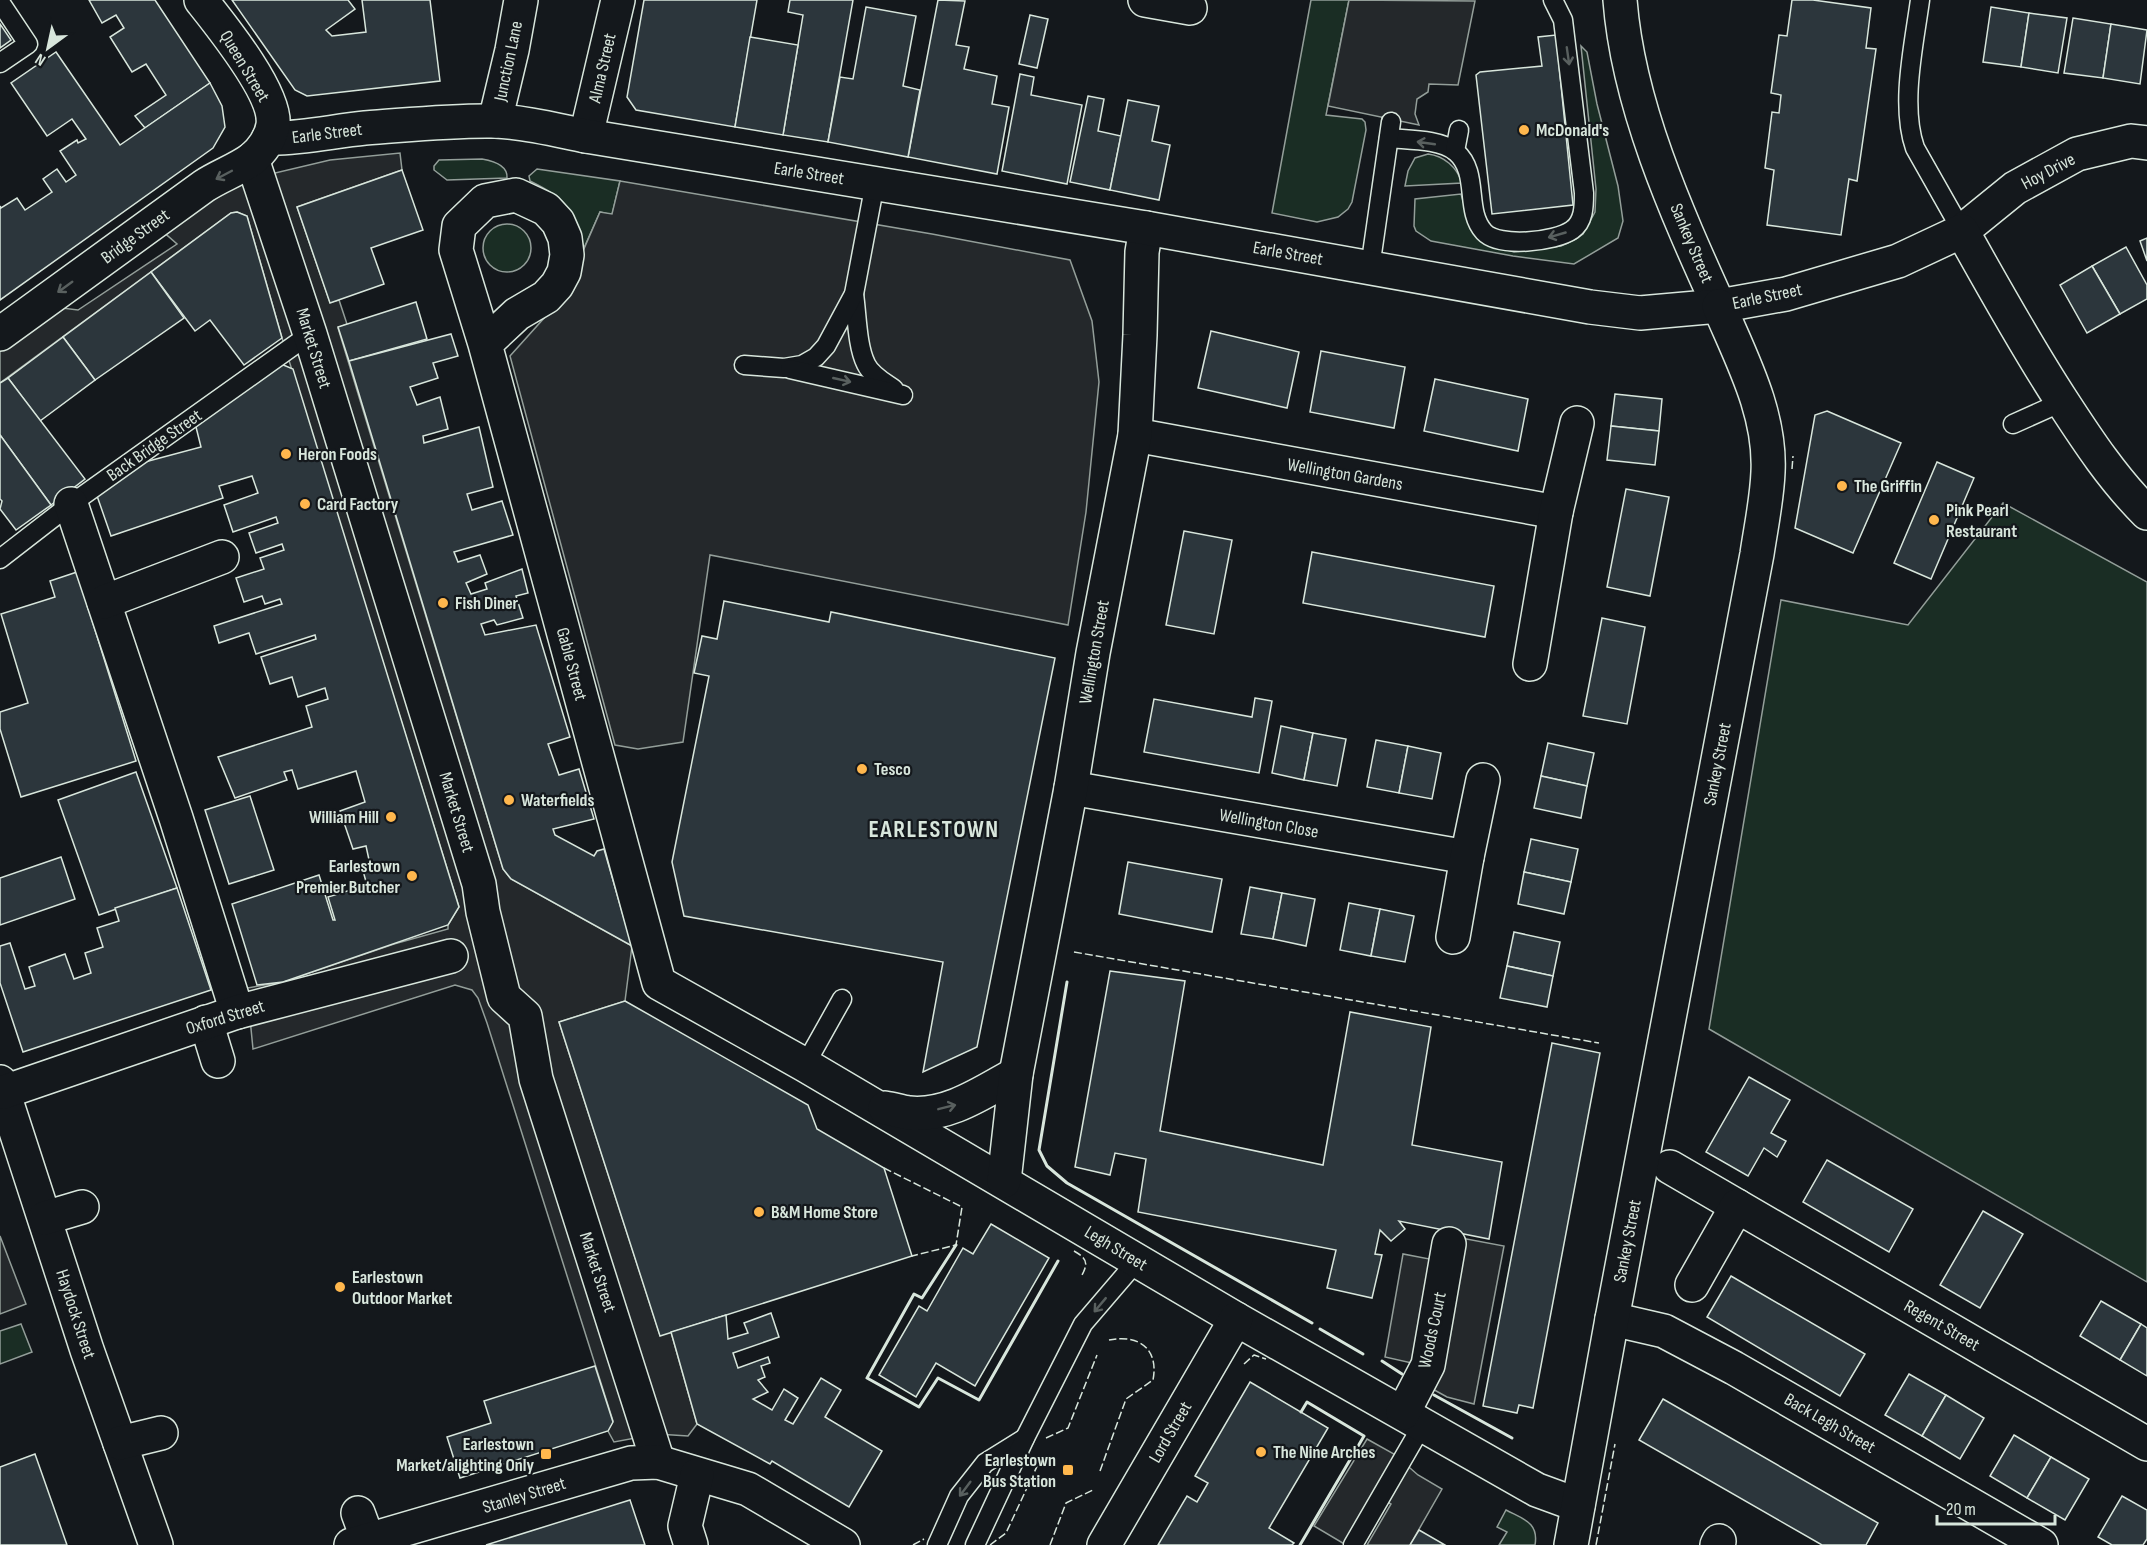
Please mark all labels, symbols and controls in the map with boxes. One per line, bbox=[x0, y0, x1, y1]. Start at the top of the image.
north arrow bbox=[18, 18, 78, 78]
street label: Junction Lane bbox=[490, 19, 527, 104]
street label: Queen Street bbox=[215, 27, 274, 106]
street label: Alma Street bbox=[584, 31, 621, 106]
one-way arrow bbox=[1563, 45, 1574, 65]
text: N bbox=[32, 49, 49, 70]
street label: Earle Street bbox=[291, 119, 364, 148]
place label: McDonald's bbox=[1536, 120, 1609, 141]
marker: McDonald's bbox=[1517, 123, 1531, 137]
one-way arrow bbox=[1417, 137, 1437, 148]
street label: Hoy Drive bbox=[2018, 149, 2079, 194]
street label: Earle Street bbox=[772, 158, 846, 189]
one-way arrow bbox=[216, 170, 234, 181]
street label: Sankey Street bbox=[1665, 201, 1718, 286]
street label: Bridge Street bbox=[97, 204, 174, 268]
one-way arrow bbox=[1548, 230, 1567, 241]
street label: Earle Street bbox=[1251, 237, 1325, 270]
street label: Earle Street bbox=[1730, 279, 1804, 314]
one-way arrow bbox=[57, 281, 73, 293]
street label: Market Street bbox=[291, 305, 336, 391]
one-way arrow bbox=[832, 375, 851, 387]
street label: Back Bridge Street bbox=[103, 405, 206, 486]
place label: Heron Foods bbox=[298, 444, 377, 465]
marker: Heron Foods bbox=[279, 447, 293, 461]
street label: Wellington Gardens bbox=[1286, 454, 1404, 495]
place label: The Griffin bbox=[1854, 476, 1922, 497]
marker: The Griffin bbox=[1835, 479, 1849, 493]
place label: Card Factory bbox=[317, 494, 399, 515]
marker: Card Factory bbox=[298, 497, 312, 511]
place label: Pink Pearl Restaurant bbox=[1946, 500, 2017, 542]
marker: Pink Pearl Restaurant bbox=[1927, 513, 1941, 527]
place label: Fish Diner bbox=[455, 593, 519, 614]
marker: Fish Diner bbox=[436, 596, 450, 610]
street label: Wellington Street bbox=[1075, 598, 1114, 706]
street label: Gable Street bbox=[552, 625, 591, 703]
street label: Sankey Street bbox=[1699, 720, 1736, 807]
place label: Tesco bbox=[874, 759, 911, 780]
marker: Tesco bbox=[855, 762, 869, 776]
street label: Market Street bbox=[434, 769, 479, 855]
place label: Waterfields bbox=[521, 790, 594, 811]
marker: Waterfields bbox=[502, 793, 516, 807]
street label: Wellington Close bbox=[1218, 804, 1320, 843]
place label: William Hill bbox=[309, 807, 379, 828]
marker: William Hill bbox=[384, 810, 398, 824]
district label: EARLESTOWN bbox=[868, 815, 1000, 844]
place label: Earlestown Premier Butcher bbox=[296, 856, 400, 898]
marker: Earlestown Premier Butcher bbox=[405, 869, 419, 883]
street label: Oxford Street bbox=[183, 995, 267, 1039]
one-way arrow bbox=[937, 1101, 956, 1113]
street label: Sankey Street bbox=[1609, 1197, 1646, 1284]
place label: B&M Home Store bbox=[771, 1202, 878, 1223]
marker: B&M Home Store bbox=[752, 1205, 766, 1219]
street label: Legh Street bbox=[1081, 1222, 1151, 1276]
street label: Market Street bbox=[575, 1229, 620, 1315]
street label: Haydock Street bbox=[51, 1267, 100, 1362]
place label: Earlestown Outdoor Market bbox=[352, 1267, 452, 1309]
marker: Earlestown Outdoor Market bbox=[333, 1280, 347, 1294]
street label: Woods Court bbox=[1414, 1289, 1451, 1370]
street label: Regent Street bbox=[1900, 1295, 1984, 1356]
one-way arrow bbox=[1093, 1297, 1106, 1313]
street label: Back Legh Street bbox=[1781, 1389, 1879, 1458]
street label: Lord Street bbox=[1145, 1397, 1197, 1467]
place label: Earlestown Market/alighting Only bbox=[396, 1434, 534, 1476]
place label: The Nine Arches bbox=[1273, 1442, 1375, 1463]
marker: The Nine Arches bbox=[1254, 1445, 1268, 1459]
marker: Earlestown Market/alighting Only bbox=[539, 1447, 553, 1461]
place label: Earlestown Bus Station bbox=[983, 1450, 1056, 1492]
marker: Earlestown Bus Station bbox=[1061, 1463, 1075, 1477]
street label: Stanley Street bbox=[480, 1473, 569, 1518]
one-way arrow bbox=[959, 1481, 971, 1497]
scale bar bbox=[1937, 1488, 2056, 1526]
text: 20 m bbox=[1946, 1499, 1976, 1520]

